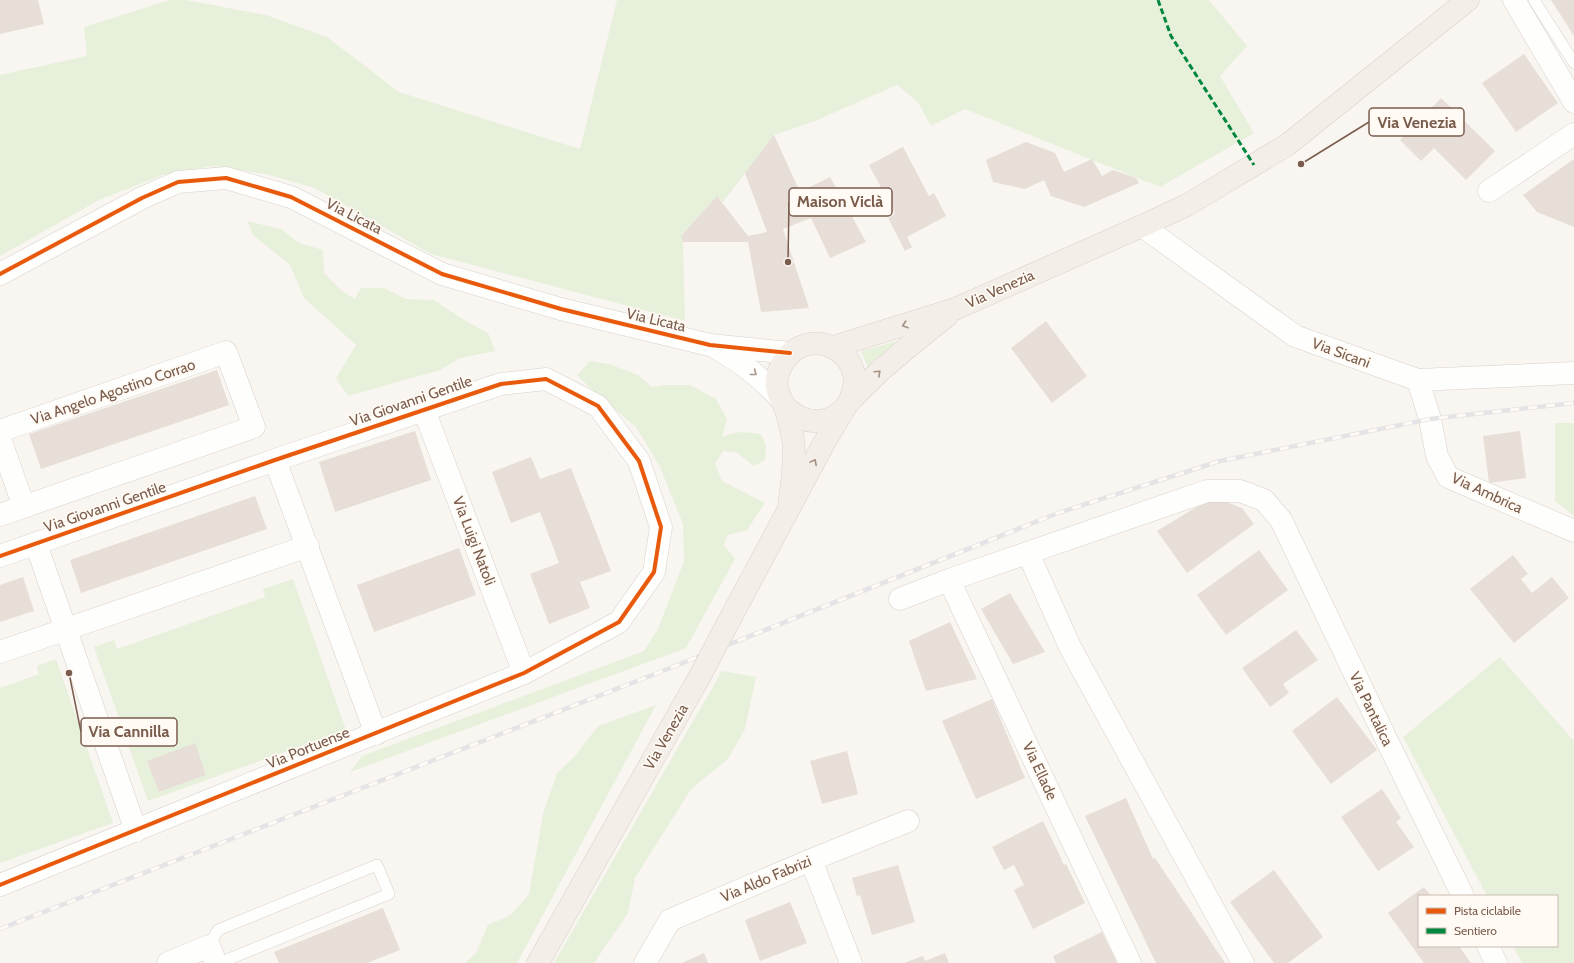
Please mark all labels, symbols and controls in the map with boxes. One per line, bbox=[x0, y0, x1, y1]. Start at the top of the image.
callout: Via Venezia bbox=[1369, 108, 1464, 136]
text: Via Venezia bbox=[1378, 113, 1457, 132]
callout: Maison Viclà bbox=[789, 188, 892, 216]
text: Maison Viclà bbox=[797, 192, 883, 211]
street label: Via Licata bbox=[323, 194, 386, 238]
street label: Via Venezia bbox=[963, 266, 1038, 312]
street label: Via Licata bbox=[625, 304, 688, 336]
one-way arrow bbox=[901, 320, 908, 329]
street label: Via Sicani bbox=[1309, 334, 1373, 372]
street label: Via Angelo Agostino Corrao bbox=[28, 355, 198, 429]
one-way arrow bbox=[750, 368, 757, 375]
one-way arrow bbox=[873, 370, 881, 378]
street label: Via Giovanni Gentile bbox=[348, 372, 475, 430]
one-way arrow bbox=[809, 459, 816, 466]
street label: Via Ambrica bbox=[1449, 469, 1526, 518]
street label: Via Giovanni Gentile bbox=[42, 478, 169, 536]
street label: Via Luigi Natoli bbox=[449, 494, 499, 588]
street label: Via Pantalica bbox=[1345, 669, 1397, 750]
street label: Via Venezia bbox=[640, 700, 692, 773]
callout: Via Cannilla bbox=[81, 718, 177, 746]
text: Via Cannilla bbox=[89, 722, 169, 741]
street label: Via Portuense bbox=[264, 723, 352, 773]
street label: Via Ellade bbox=[1019, 739, 1061, 803]
street label: Via Aldo Fabrizi bbox=[718, 852, 814, 906]
legend bbox=[1418, 895, 1558, 947]
text: Pista ciclabile bbox=[1454, 903, 1521, 918]
text: Sentiero bbox=[1454, 923, 1497, 938]

